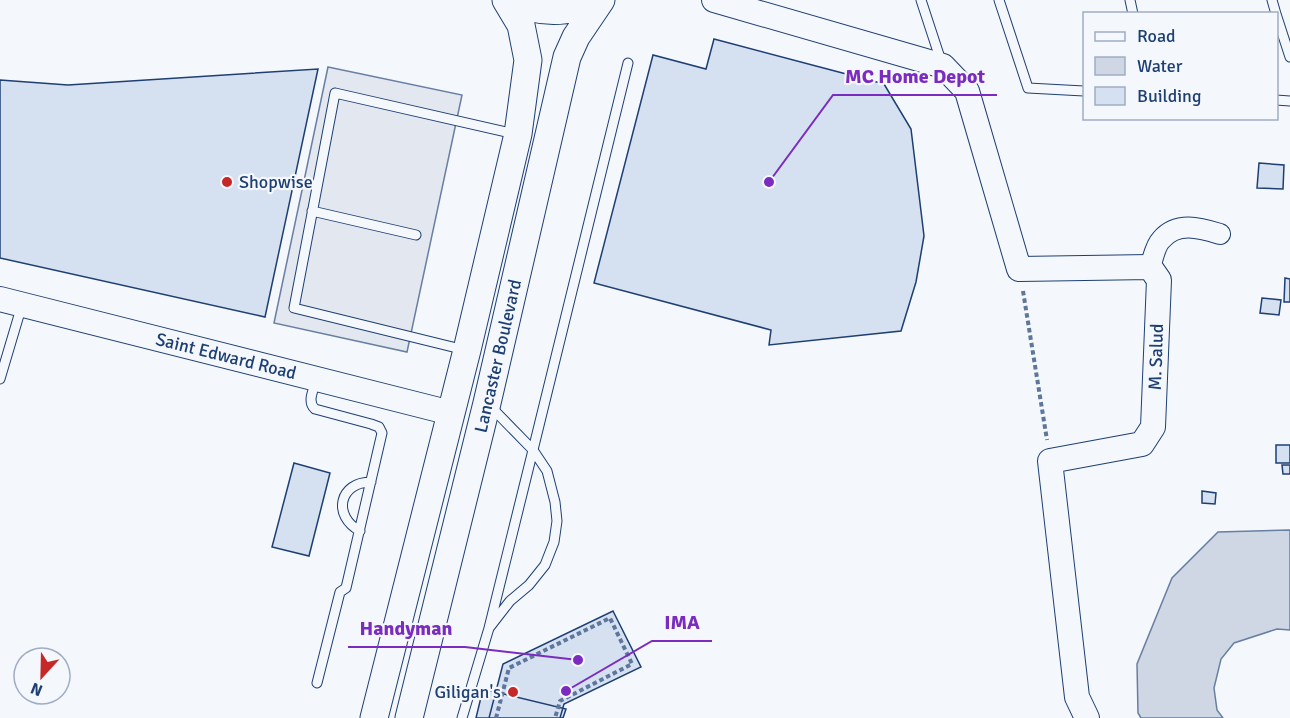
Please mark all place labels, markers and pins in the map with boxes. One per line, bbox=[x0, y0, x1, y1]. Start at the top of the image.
callout: MC Home Depot bbox=[833, 57, 997, 95]
place label: Shopwise bbox=[239, 171, 313, 193]
marker: Shopwise bbox=[220, 175, 234, 189]
callout: IMA bbox=[652, 603, 712, 641]
callout: Handyman bbox=[348, 609, 465, 647]
place label: Giligan's bbox=[434, 681, 501, 703]
marker: Giligan's bbox=[506, 685, 520, 699]

